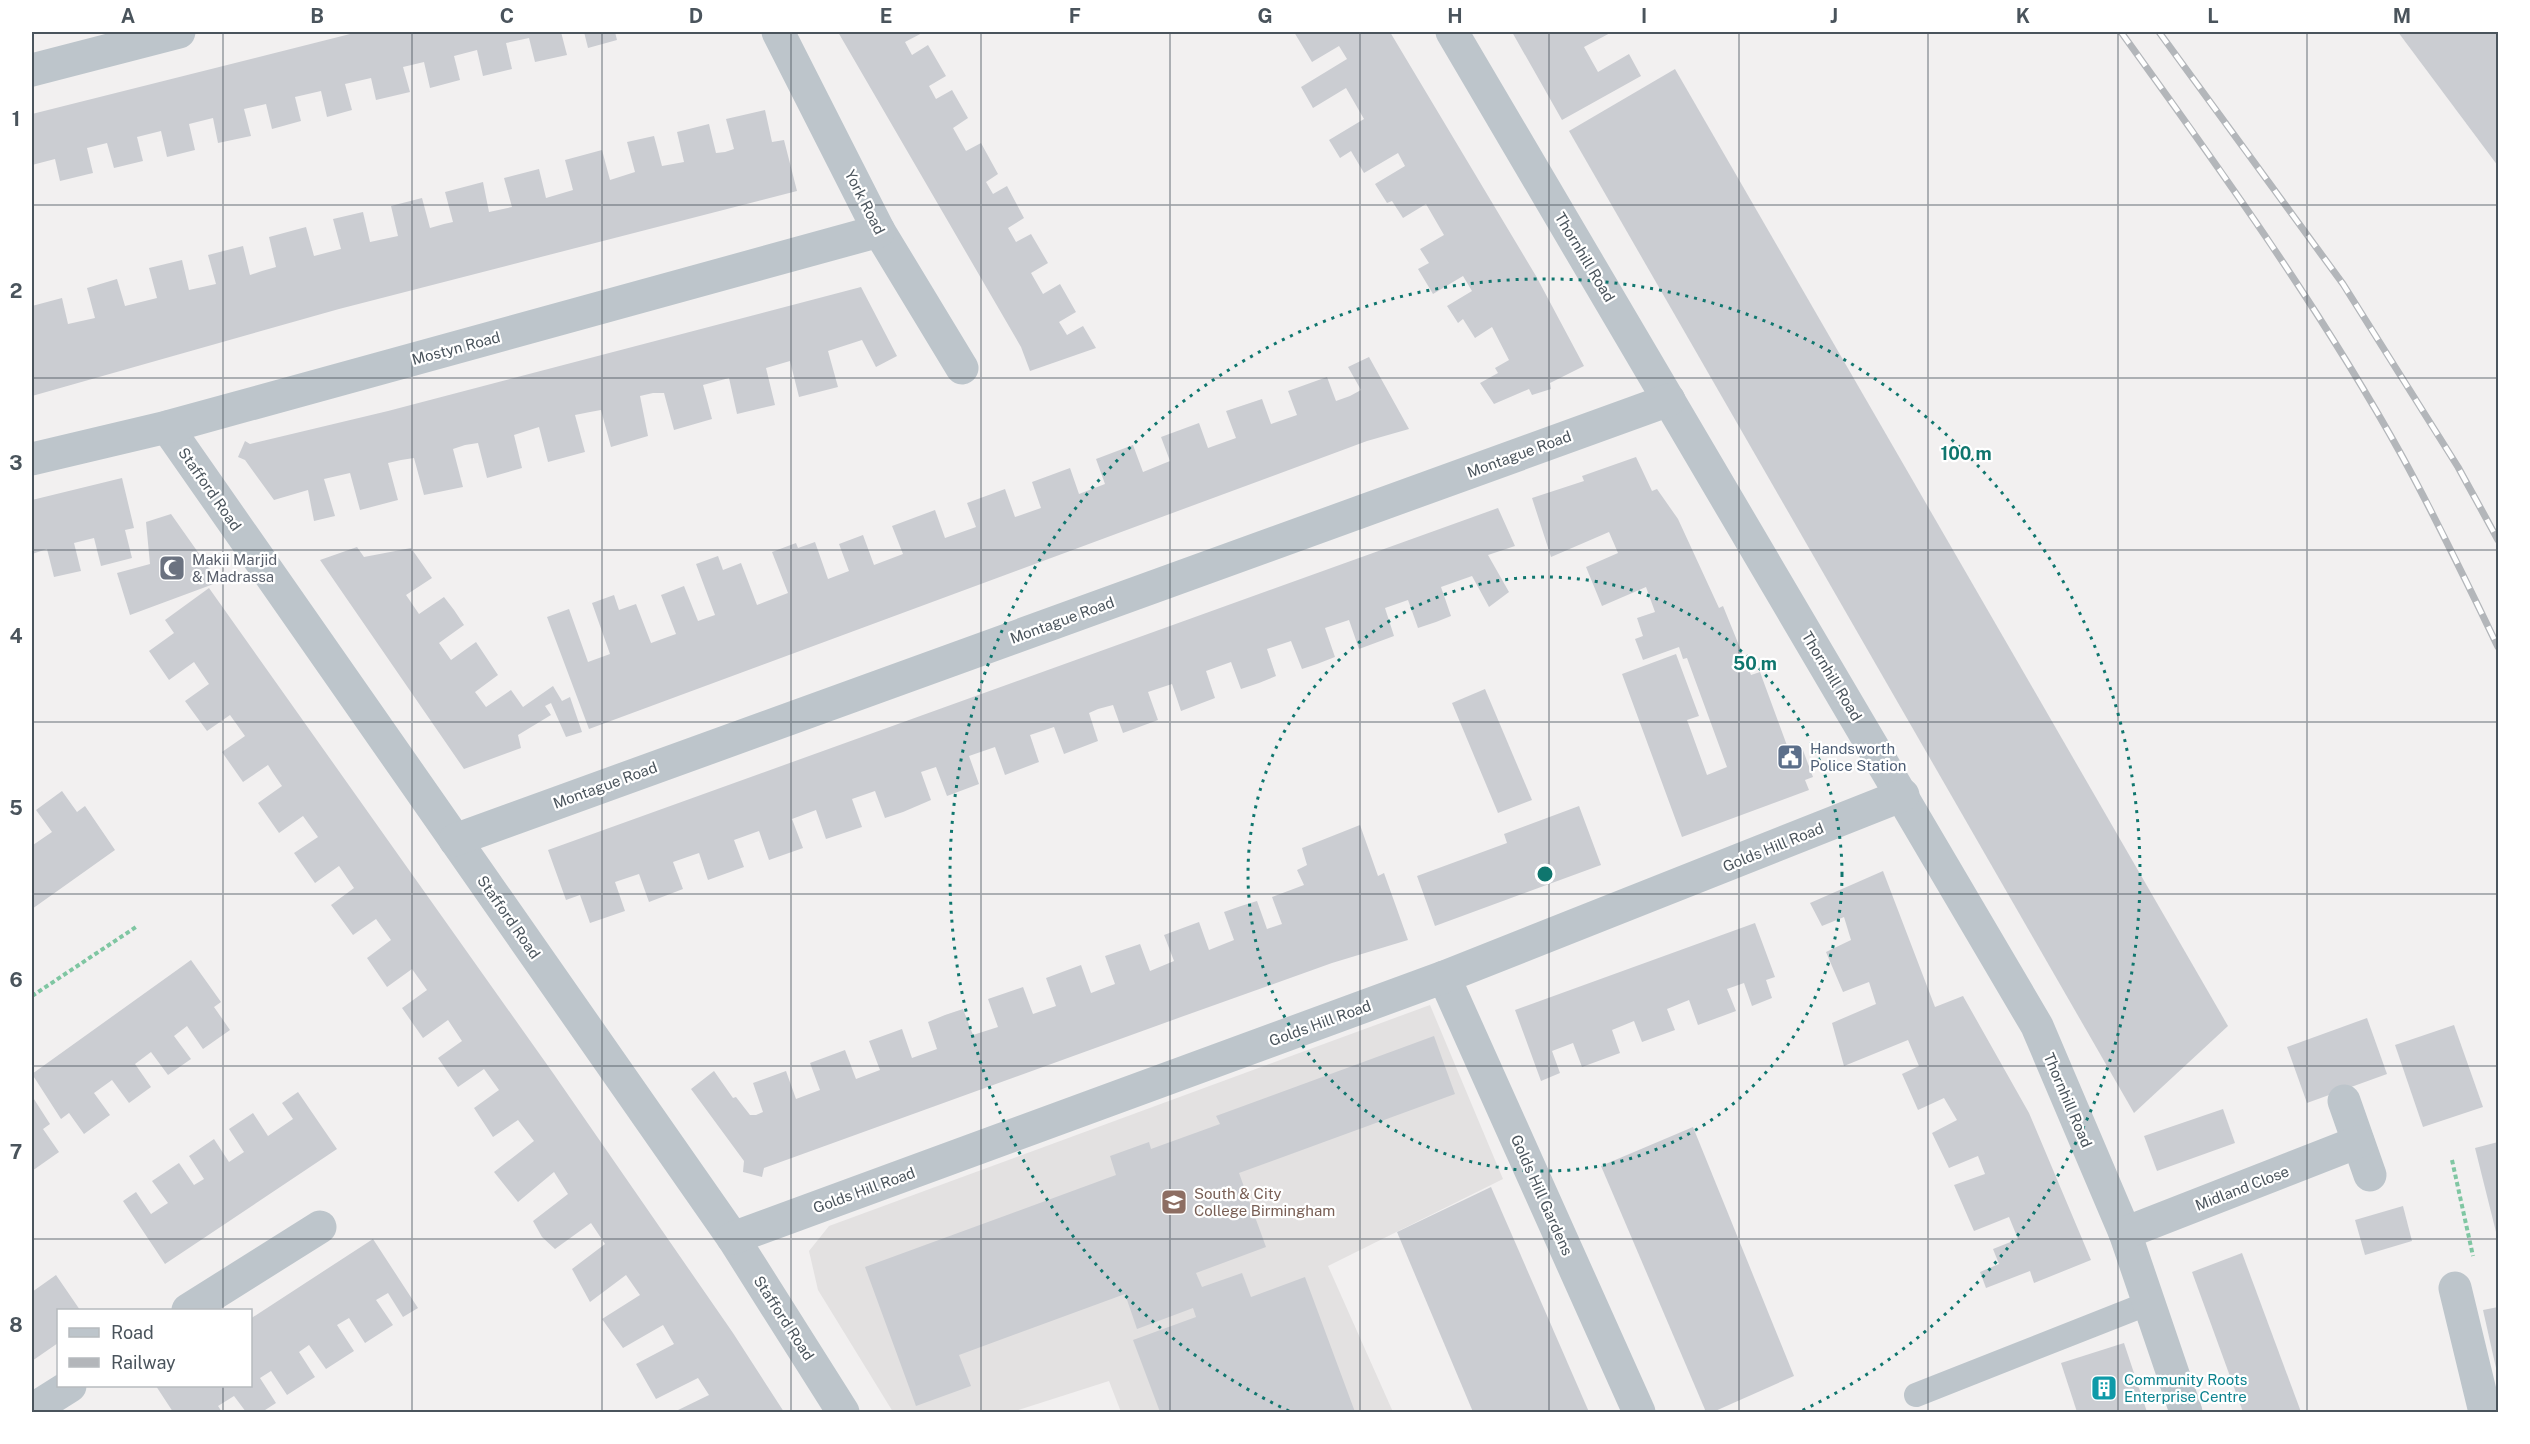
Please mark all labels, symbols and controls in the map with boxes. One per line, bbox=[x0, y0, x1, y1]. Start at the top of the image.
text: A bbox=[121, 4, 135, 28]
text: B bbox=[310, 4, 324, 28]
text: C bbox=[500, 4, 514, 28]
text: D bbox=[689, 4, 703, 28]
text: E bbox=[880, 4, 892, 28]
text: F bbox=[1069, 4, 1081, 28]
text: G bbox=[1257, 4, 1273, 28]
text: H bbox=[1447, 4, 1463, 28]
text: I bbox=[1641, 4, 1647, 28]
text: J bbox=[1830, 4, 1838, 28]
text: K bbox=[2016, 4, 2030, 28]
text: L bbox=[2207, 4, 2219, 28]
text: M bbox=[2393, 4, 2411, 28]
text: 1 bbox=[12, 107, 20, 131]
street label: York Road bbox=[842, 167, 888, 237]
street label: Thornhill Road bbox=[1552, 209, 1618, 305]
text: 2 bbox=[10, 279, 22, 303]
street label: Mostyn Road bbox=[410, 328, 502, 368]
street label: Montague Road bbox=[1465, 427, 1573, 481]
text: 100 m bbox=[1940, 443, 1992, 464]
street label: Stafford Road bbox=[175, 444, 245, 534]
text: 3 bbox=[9, 451, 23, 475]
place label: Makii Marjid & Madrassa bbox=[192, 551, 277, 585]
mosque icon: Makii Marjid & Madrassa bbox=[157, 553, 187, 583]
street label: Montague Road bbox=[1008, 593, 1116, 647]
text: 4 bbox=[9, 624, 23, 648]
street label: Thornhill Road bbox=[1799, 628, 1865, 724]
text: 50 m bbox=[1733, 653, 1777, 674]
place label: Handsworth Police Station bbox=[1810, 740, 1906, 774]
public building icon: Handsworth Police Station bbox=[1775, 742, 1805, 772]
street label: Montague Road bbox=[551, 758, 659, 812]
text: 5 bbox=[9, 796, 23, 820]
street label: Golds Hill Road bbox=[1720, 819, 1826, 875]
centre of rings bbox=[1535, 864, 1555, 884]
street label: Stafford Road bbox=[474, 872, 544, 962]
text: 6 bbox=[9, 968, 23, 992]
street label: Golds Hill Road bbox=[1267, 997, 1373, 1049]
street label: Thornhill Road bbox=[2040, 1050, 2096, 1150]
street label: Golds Hill Gardens bbox=[1508, 1132, 1576, 1258]
text: 7 bbox=[10, 1140, 22, 1164]
street label: Midland Close bbox=[2193, 1162, 2291, 1214]
street label: Golds Hill Road bbox=[811, 1164, 917, 1216]
place label: South & City College Birmingham bbox=[1194, 1185, 1335, 1219]
school or university icon: South & City College Birmingham bbox=[1159, 1187, 1189, 1217]
street label: Stafford Road bbox=[750, 1273, 818, 1363]
legend bbox=[57, 1309, 252, 1387]
text: 8 bbox=[9, 1313, 23, 1337]
text: Road bbox=[111, 1322, 154, 1343]
text: Railway bbox=[111, 1352, 176, 1373]
place label: Community Roots Enterprise Centre bbox=[2124, 1371, 2247, 1405]
building icon: Community Roots Enterprise Centre bbox=[2089, 1373, 2119, 1403]

